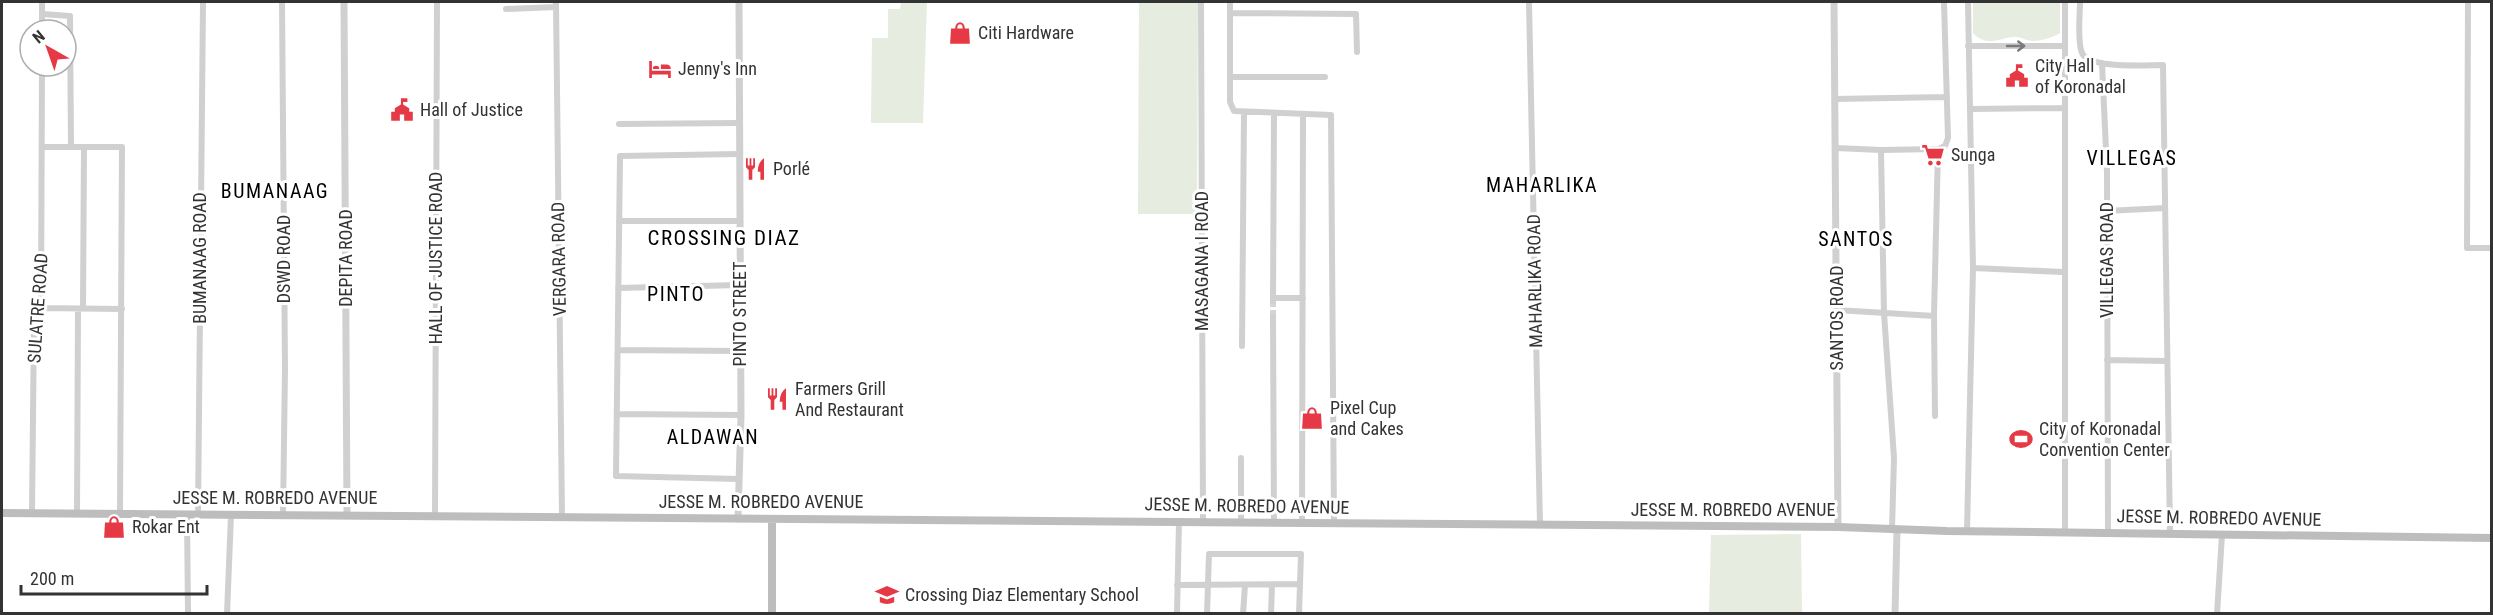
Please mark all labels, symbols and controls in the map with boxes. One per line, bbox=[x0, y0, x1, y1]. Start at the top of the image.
north arrow bbox=[18, 18, 78, 78]
shop icon: Citi Hardware bbox=[947, 20, 973, 46]
place label: Citi Hardware bbox=[978, 22, 1074, 43]
text: N bbox=[29, 26, 49, 47]
one-way arrow bbox=[2006, 40, 2026, 52]
place label: City Hall of Koronadal bbox=[2035, 55, 2126, 97]
hotel icon: Jenny's Inn bbox=[647, 56, 673, 82]
place label: Jenny's Inn bbox=[678, 58, 757, 79]
public building icon: City Hall of Koronadal bbox=[2004, 63, 2030, 89]
public building icon: Hall of Justice bbox=[389, 97, 415, 123]
place label: Hall of Justice bbox=[420, 99, 523, 120]
supermarket icon: Sunga bbox=[1920, 142, 1946, 168]
place label: Sunga bbox=[1951, 144, 1995, 165]
district label: VILLEGAS bbox=[2087, 146, 2177, 170]
restaurant icon: Porlé bbox=[742, 156, 768, 182]
place label: Porlé bbox=[773, 158, 810, 179]
street label: HALL OF JUSTICE ROAD bbox=[425, 172, 446, 344]
district label: MAHARLIKA bbox=[1486, 173, 1598, 197]
district label: BUMANAAG bbox=[221, 179, 329, 203]
street label: MASAGANA I ROAD bbox=[1191, 191, 1212, 331]
street label: BUMANAAG ROAD bbox=[189, 192, 210, 324]
street label: VERGARA ROAD bbox=[547, 202, 570, 316]
street label: VILLEGAS ROAD bbox=[2096, 202, 2117, 318]
street label: DEPITA ROAD bbox=[335, 209, 356, 307]
street label: MAHARLIKA ROAD bbox=[1523, 214, 1546, 348]
street label: DSWD ROAD bbox=[273, 215, 294, 303]
district label: CROSSING DIAZ bbox=[648, 226, 800, 250]
district label: SANTOS bbox=[1818, 227, 1894, 251]
street label: SULATRE ROAD bbox=[23, 252, 52, 364]
street label: PINTO STREET bbox=[729, 261, 750, 367]
street label: SANTOS ROAD bbox=[1826, 266, 1847, 370]
district label: PINTO bbox=[647, 282, 705, 306]
place label: Farmers Grill And Restaurant bbox=[795, 378, 904, 420]
restaurant icon: Farmers Grill And Restaurant bbox=[764, 386, 790, 412]
place label: Pixel Cup and Cakes bbox=[1330, 397, 1404, 439]
shop icon: Pixel Cup and Cakes bbox=[1299, 405, 1325, 431]
place label: City of Koronadal Convention Center bbox=[2039, 418, 2170, 460]
district label: ALDAWAN bbox=[667, 425, 759, 449]
sports icon: City of Koronadal Convention Center bbox=[2008, 426, 2034, 452]
street label: JESSE M. ROBREDO AVENUE bbox=[173, 487, 377, 508]
street label: JESSE M. ROBREDO AVENUE bbox=[659, 491, 863, 512]
street label: JESSE M. ROBREDO AVENUE bbox=[1145, 493, 1350, 518]
street label: JESSE M. ROBREDO AVENUE bbox=[1631, 499, 1835, 520]
street label: JESSE M. ROBREDO AVENUE bbox=[2117, 505, 2322, 530]
shop icon: Rokar Ent bbox=[101, 514, 127, 540]
place label: Rokar Ent bbox=[132, 516, 200, 537]
scale bar bbox=[21, 558, 207, 596]
text: 200 m bbox=[30, 568, 74, 589]
school or university icon: Crossing Diaz Elementary School bbox=[874, 582, 900, 608]
place label: Crossing Diaz Elementary School bbox=[905, 584, 1139, 605]

